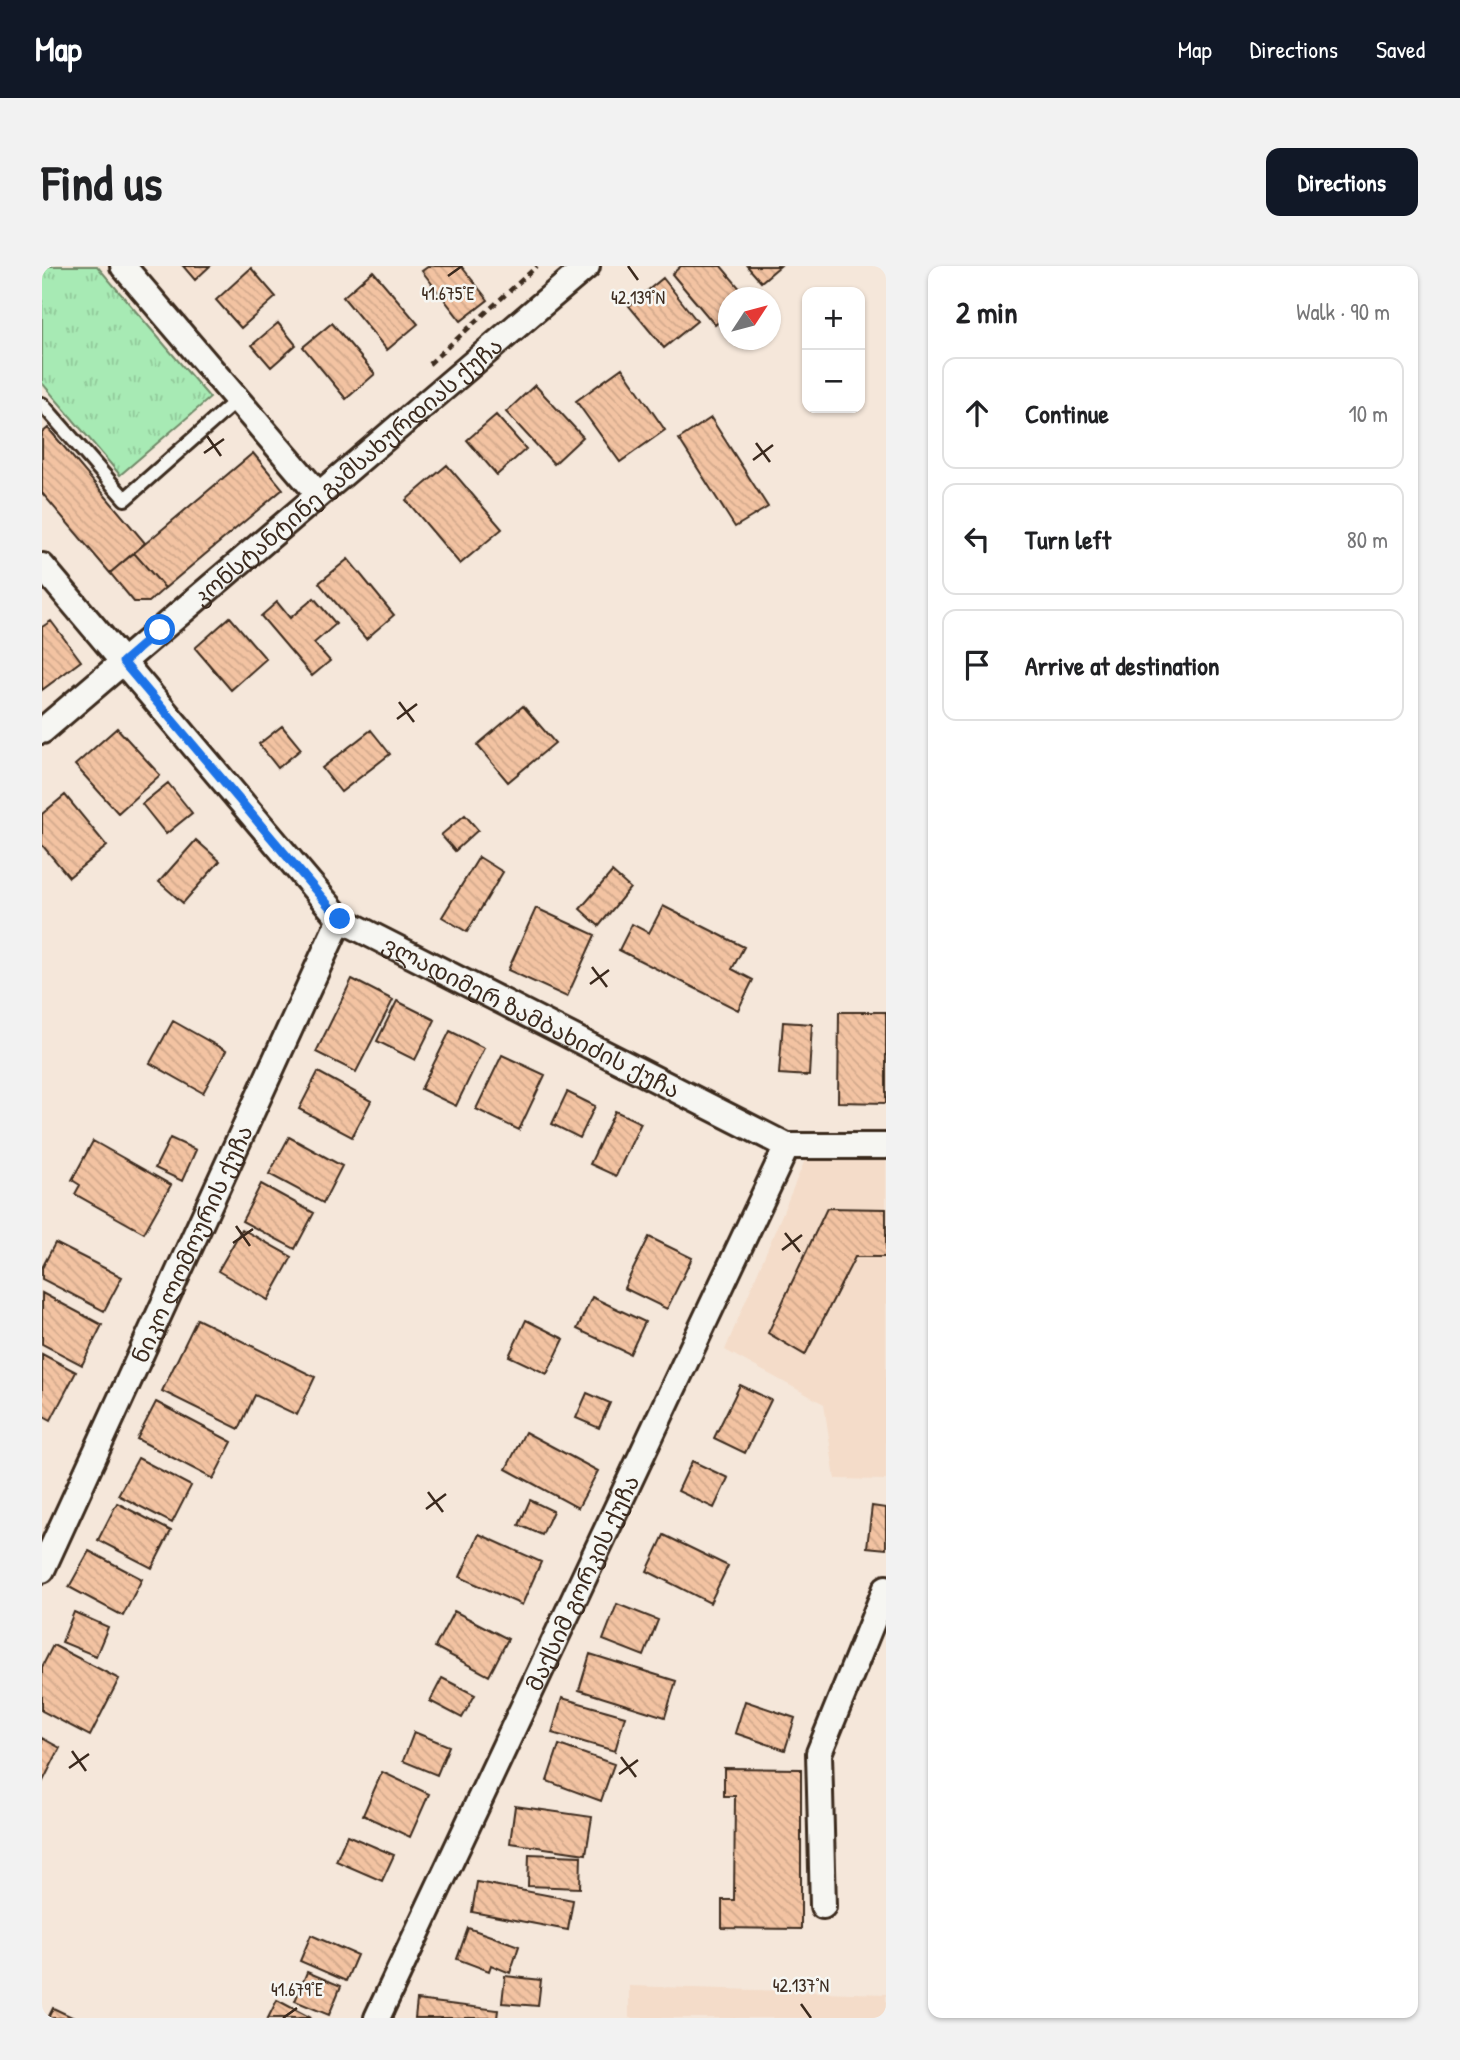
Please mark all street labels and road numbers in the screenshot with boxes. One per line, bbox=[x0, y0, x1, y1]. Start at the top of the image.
street label: კონსტანტინე გამსახურდიას ქუჩა bbox=[185, 330, 509, 612]
street label: ვლადიმერ ზამბახიძის ქუჩა bbox=[378, 928, 686, 1105]
street label: ნიკო ლომოურის ქუჩა bbox=[124, 1120, 259, 1367]
street label: მაქსიმ გორკის ქუჩა bbox=[518, 1470, 646, 1696]

